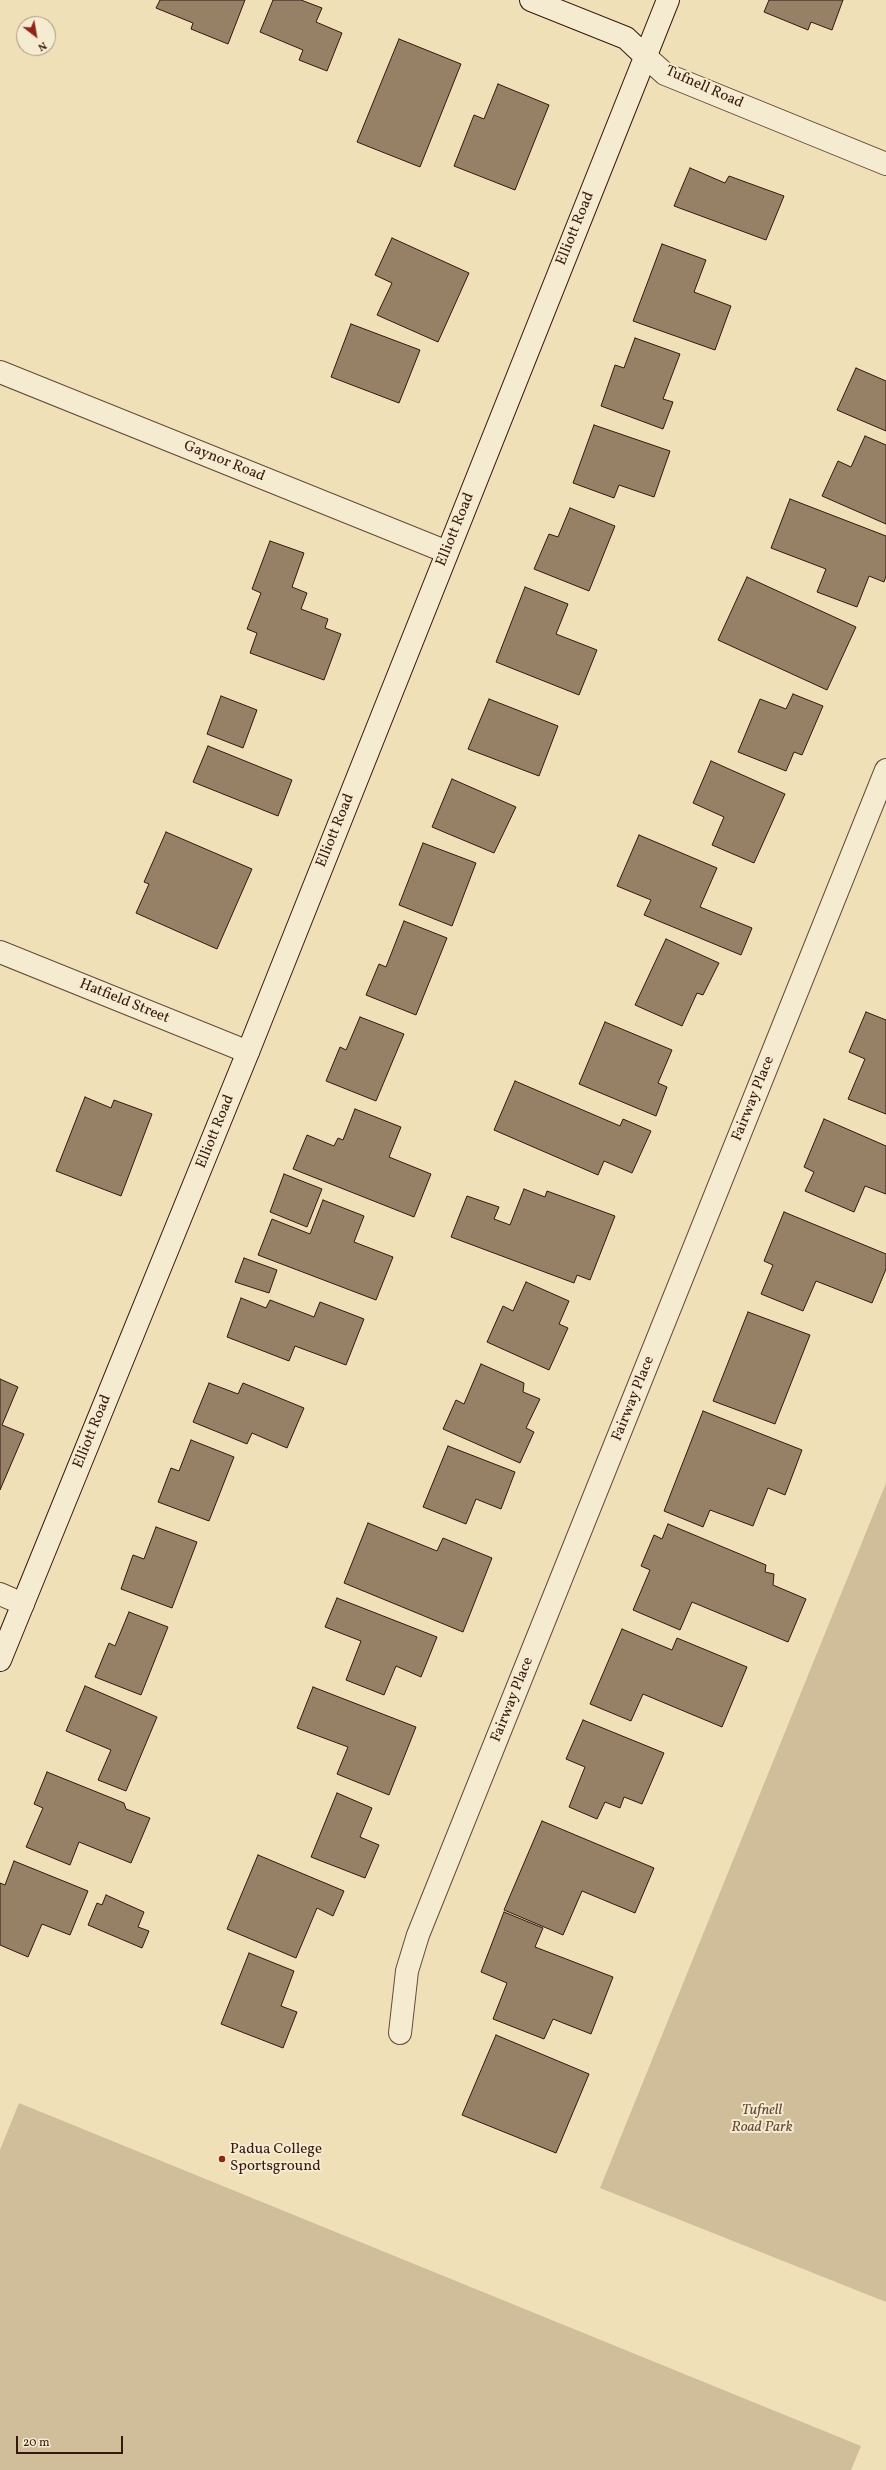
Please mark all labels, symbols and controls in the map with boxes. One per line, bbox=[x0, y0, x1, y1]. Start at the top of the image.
north arrow bbox=[16, 16, 56, 56]
text: N bbox=[35, 37, 49, 54]
street label: Tufnell Road bbox=[662, 63, 746, 113]
street label: Elliott Road bbox=[553, 190, 599, 268]
street label: Gaynor Road bbox=[181, 438, 267, 486]
street label: Elliott Road bbox=[433, 491, 479, 569]
street label: Elliott Road bbox=[313, 792, 359, 870]
street label: Hatfield Street bbox=[76, 976, 172, 1028]
street label: Fairway Place bbox=[729, 1054, 779, 1144]
street label: Elliott Road bbox=[193, 1093, 239, 1171]
street label: Fairway Place bbox=[609, 1354, 659, 1444]
street label: Elliott Road bbox=[70, 1393, 116, 1471]
street label: Fairway Place bbox=[488, 1655, 538, 1745]
park label: Tufnell Road Park bbox=[731, 2102, 793, 2137]
place label: Padua College Sportsground bbox=[230, 2141, 322, 2176]
marker: Padua College Sportsground bbox=[217, 2154, 227, 2164]
scale bar bbox=[18, 2428, 125, 2454]
text: 20 m bbox=[23, 2435, 50, 2451]

